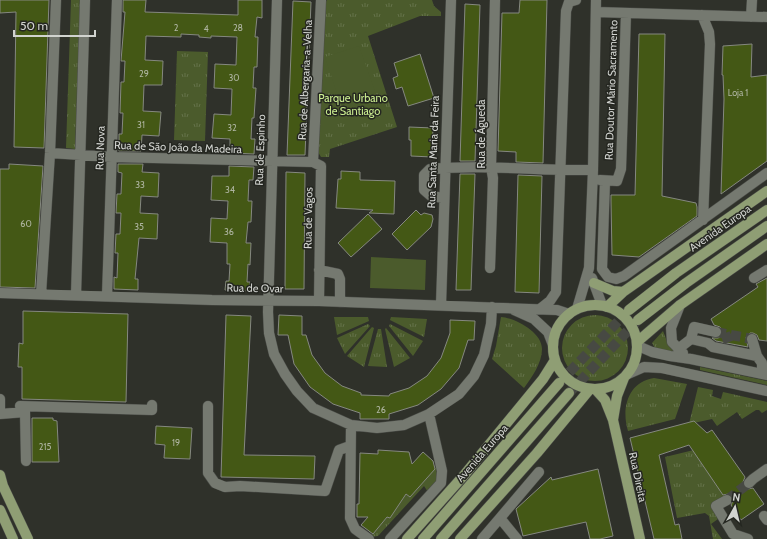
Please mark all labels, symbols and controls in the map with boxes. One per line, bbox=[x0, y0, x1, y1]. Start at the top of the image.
scale bar bbox=[14, 12, 95, 38]
text: 50 m bbox=[20, 18, 48, 33]
street label: Rua de Albergaria-a-Velha bbox=[295, 19, 315, 141]
street label: Rua Doutor Mário Sacramento bbox=[602, 20, 620, 160]
house number: 2 bbox=[174, 22, 179, 33]
house number: 28 bbox=[233, 22, 243, 33]
house number: 4 bbox=[203, 23, 209, 34]
house number: 29 bbox=[139, 68, 149, 79]
house number: 30 bbox=[228, 72, 240, 83]
house number: Loja 1 bbox=[728, 87, 748, 99]
park label: Parque Urbano de Santiago bbox=[318, 91, 388, 118]
street label: Rua Santa Maria da Feira bbox=[424, 95, 442, 209]
street label: Rua de Águeda bbox=[474, 99, 488, 169]
street label: Rua de Espinho bbox=[252, 114, 268, 186]
house number: 31 bbox=[137, 119, 145, 130]
house number: 32 bbox=[227, 122, 237, 133]
street label: Rua Nova bbox=[92, 125, 108, 170]
street label: Rua de São João da Madeira bbox=[114, 138, 243, 156]
house number: 33 bbox=[135, 179, 145, 190]
house number: 34 bbox=[225, 184, 235, 195]
street label: Rua de Vagos bbox=[300, 187, 316, 249]
street label: Avenida Europa bbox=[686, 201, 754, 254]
house number: 60 bbox=[20, 218, 32, 229]
house number: 35 bbox=[134, 221, 144, 232]
house number: 36 bbox=[224, 226, 234, 237]
street label: Rua de Ovar bbox=[226, 281, 284, 296]
house number: 26 bbox=[376, 404, 386, 415]
street label: Avenida Europa bbox=[453, 421, 511, 485]
house number: 19 bbox=[172, 437, 180, 448]
house number: 215 bbox=[39, 441, 51, 452]
street label: Rua Direita bbox=[626, 451, 650, 504]
north arrow bbox=[715, 487, 755, 527]
text: N bbox=[732, 490, 741, 505]

